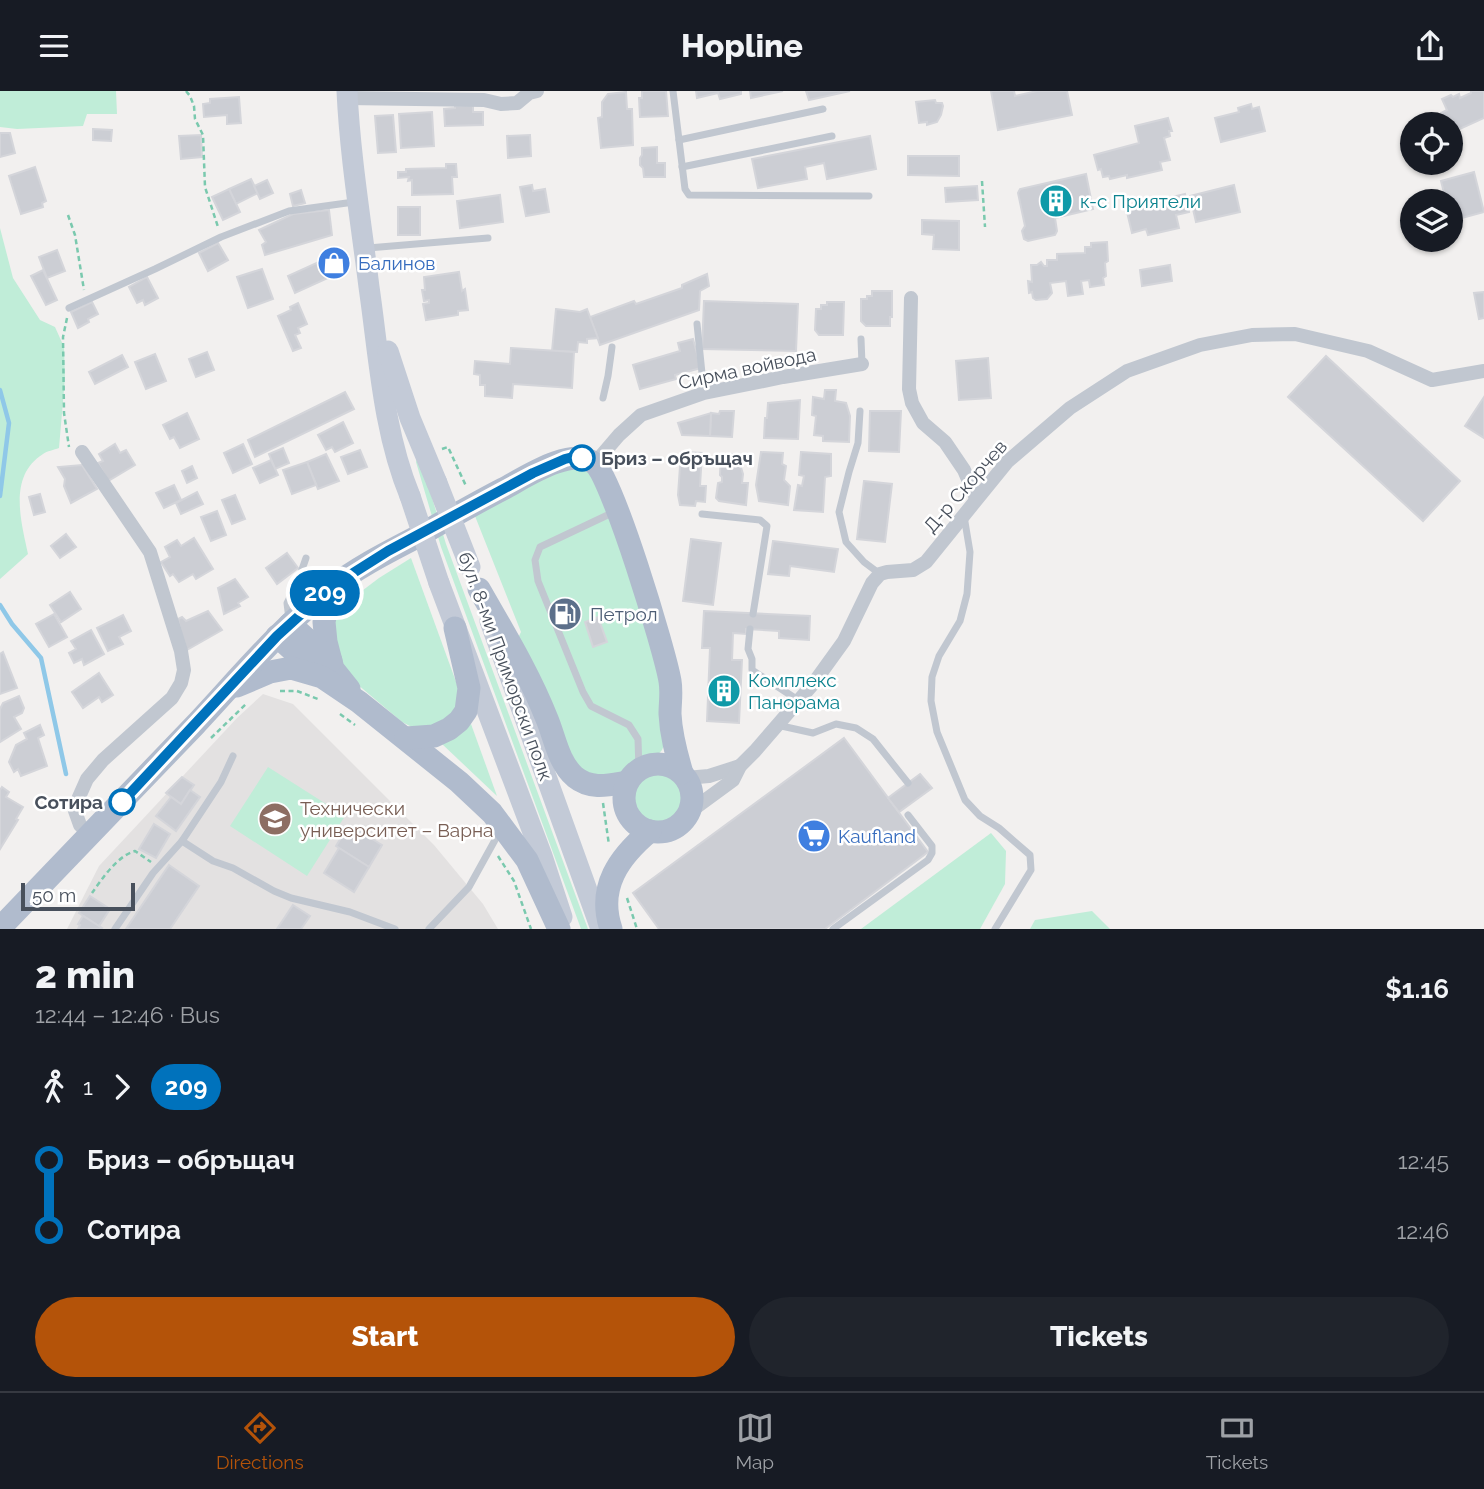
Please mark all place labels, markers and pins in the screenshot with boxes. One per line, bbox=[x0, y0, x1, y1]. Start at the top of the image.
building icon: к-с Приятели bbox=[1037, 182, 1075, 220]
place label: к-с Приятели bbox=[1080, 190, 1201, 212]
shop icon: Балинов bbox=[315, 244, 353, 282]
place label: Балинов bbox=[358, 252, 435, 274]
marker: Бриз – обръщач bbox=[569, 445, 595, 471]
place label: Бриз – обръщач bbox=[601, 447, 753, 469]
fuel station icon: Петрол bbox=[546, 595, 584, 633]
place label: Петрол bbox=[590, 603, 658, 625]
place label: Комплекс Панорама bbox=[748, 669, 840, 713]
building icon: Комплекс Панорама bbox=[705, 672, 743, 710]
marker: Сотира bbox=[109, 789, 135, 815]
place label: Сотира bbox=[34, 791, 103, 813]
place label: Технически университет – Варна bbox=[300, 797, 493, 841]
school or university icon: Технически университет – Варна bbox=[256, 800, 294, 838]
supermarket icon: Kaufland bbox=[795, 817, 833, 855]
place label: Kaufland bbox=[838, 825, 916, 847]

